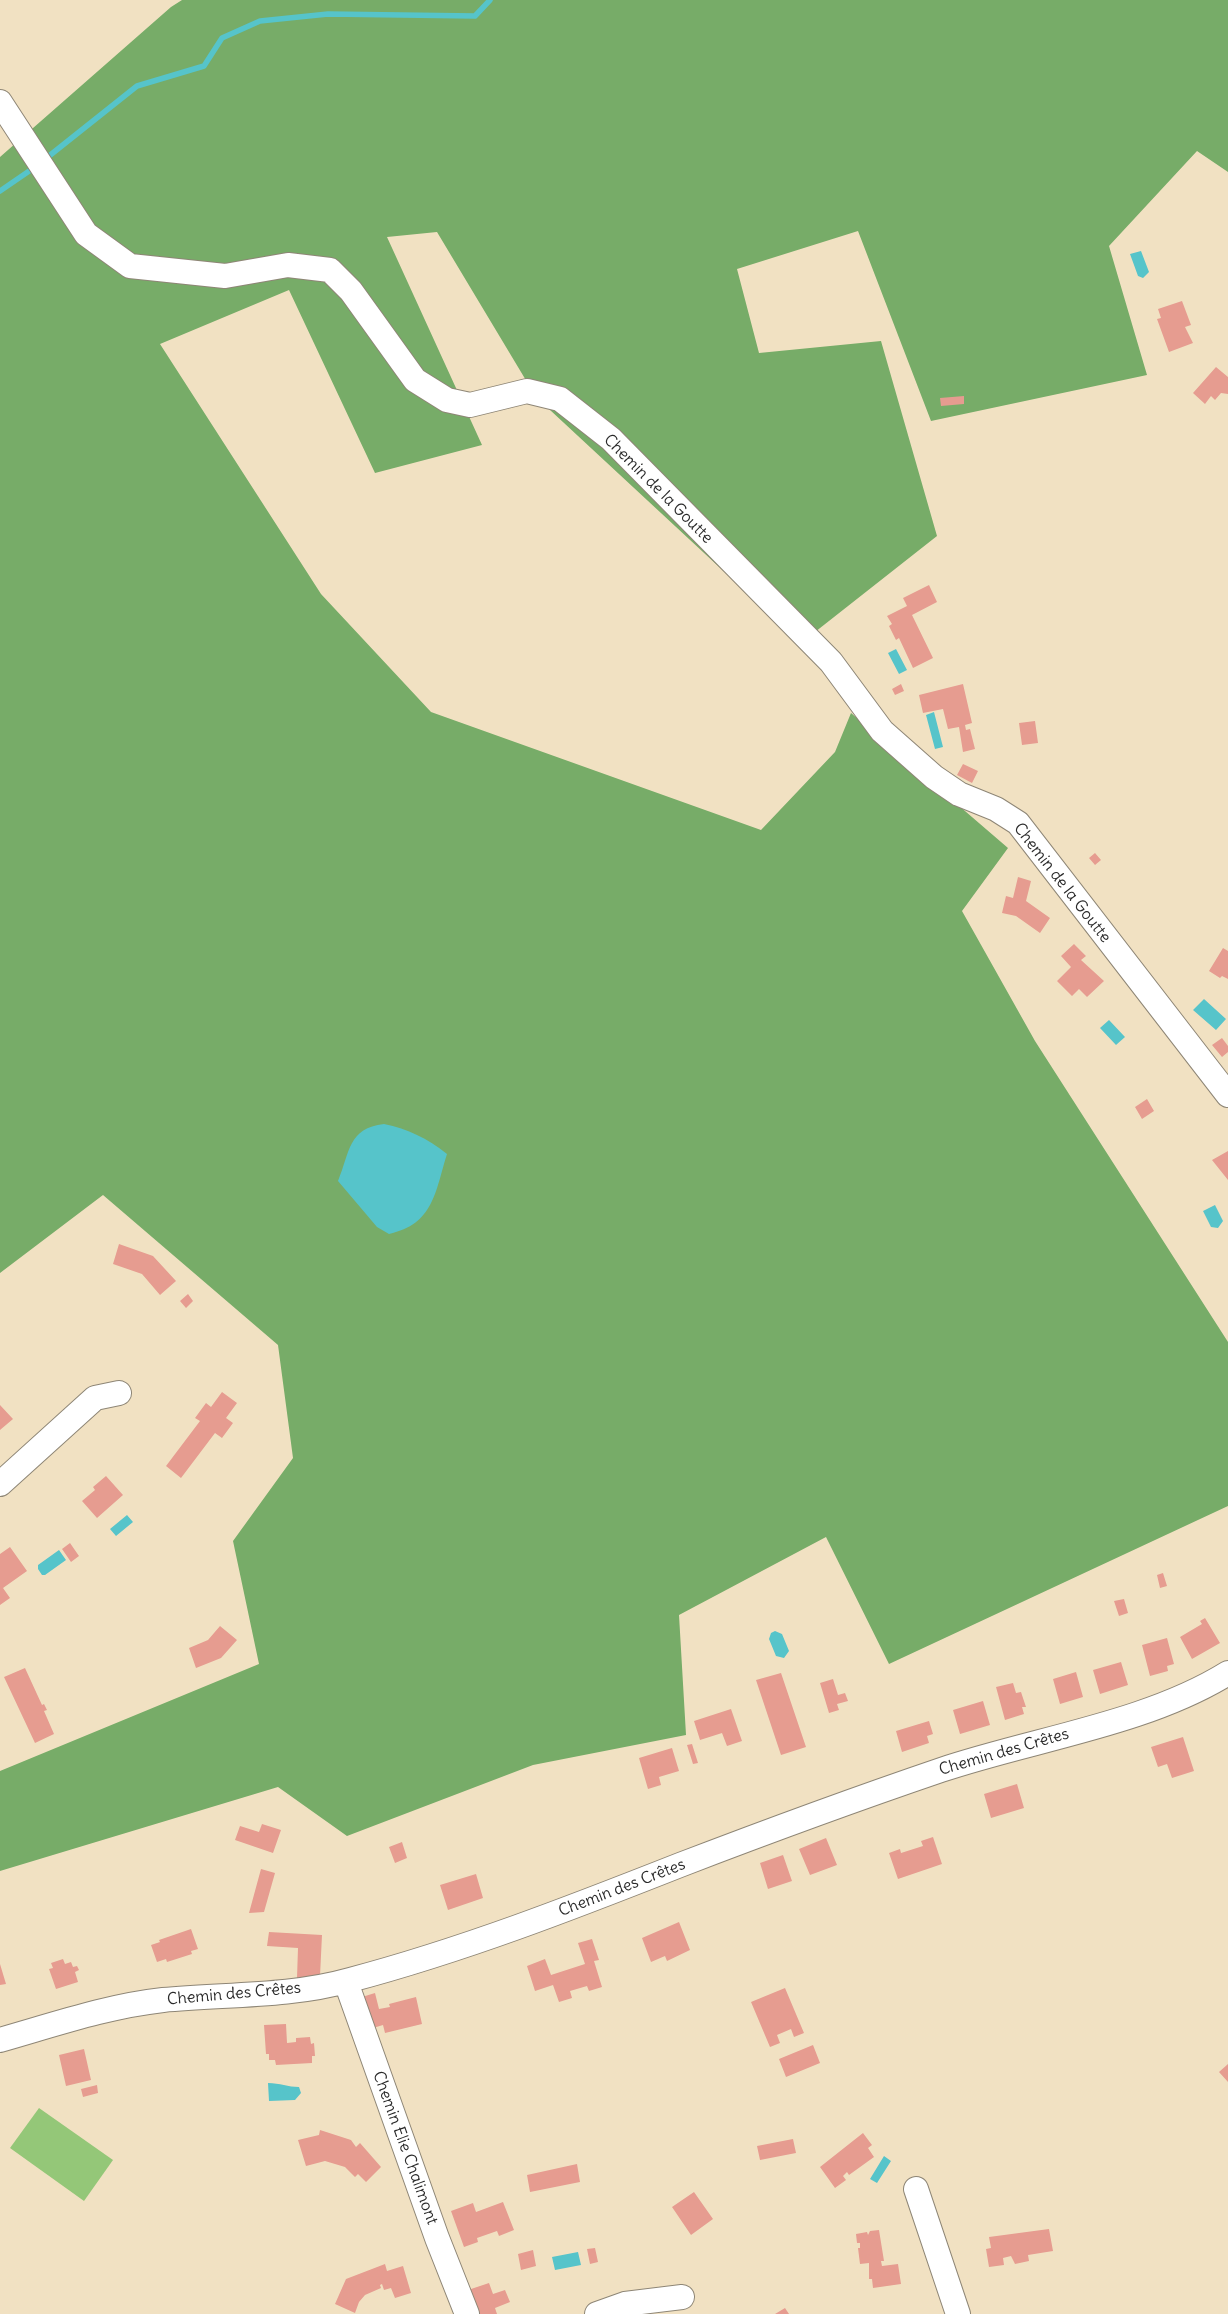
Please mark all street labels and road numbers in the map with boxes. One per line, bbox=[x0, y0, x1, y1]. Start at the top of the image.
street label: Chemin de la Goutte bbox=[599, 430, 717, 548]
street label: Chemin de la Goutte bbox=[1009, 819, 1115, 947]
street label: Chemin des Crêtes bbox=[937, 1724, 1071, 1780]
street label: Chemin des Crêtes bbox=[556, 1855, 688, 1921]
street label: Chemin des Crêtes bbox=[166, 1979, 302, 2009]
street label: Chemin Elie Chalimont bbox=[368, 2069, 442, 2227]

